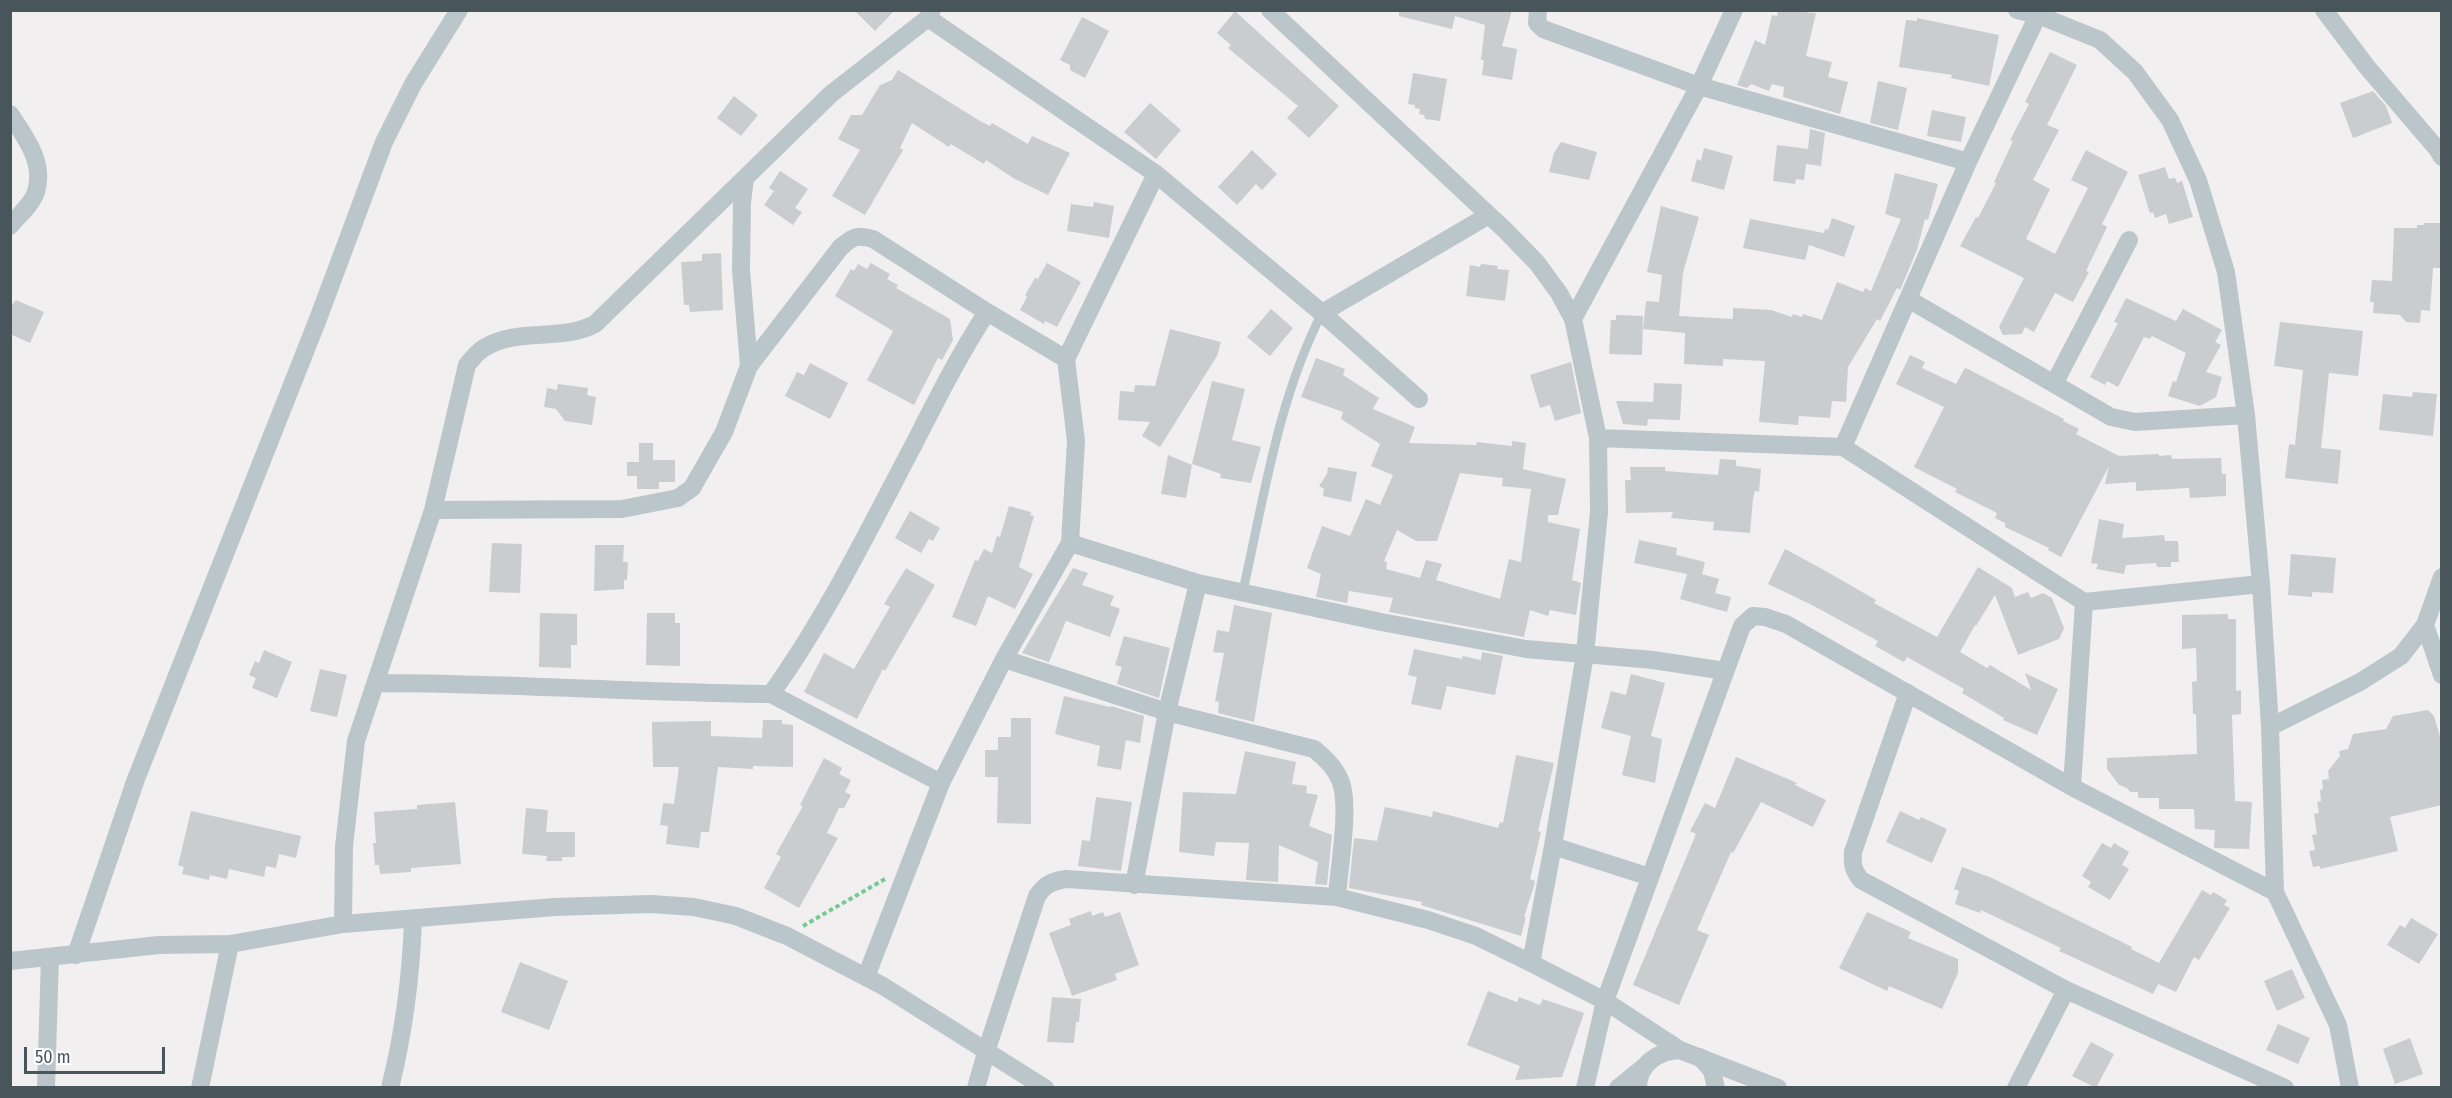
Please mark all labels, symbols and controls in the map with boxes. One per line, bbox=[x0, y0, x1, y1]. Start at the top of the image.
scale bar bbox=[27, 1035, 168, 1073]
text: 50 m bbox=[35, 1046, 71, 1068]

